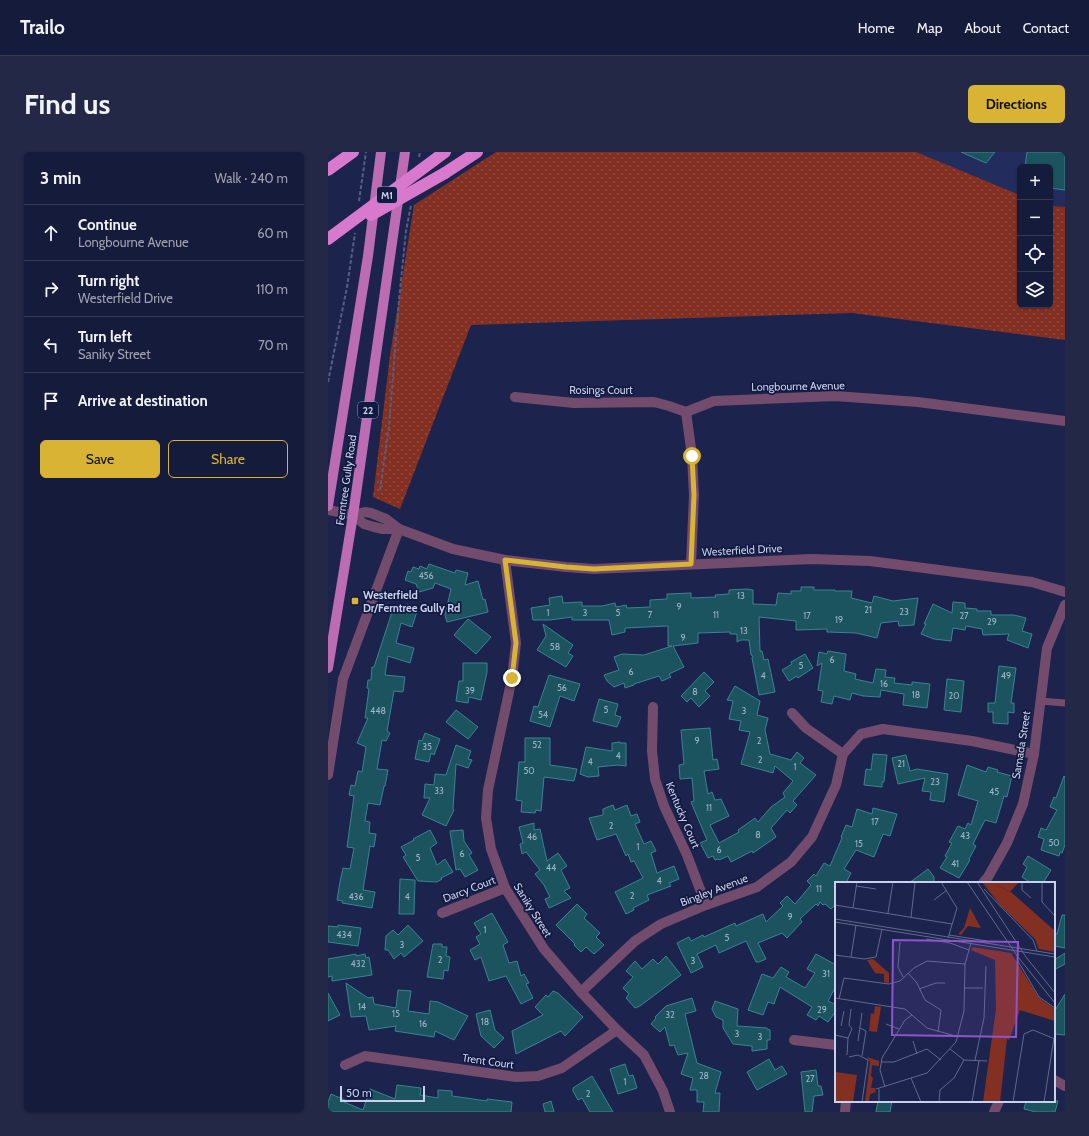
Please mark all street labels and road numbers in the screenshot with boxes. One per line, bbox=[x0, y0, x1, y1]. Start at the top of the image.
road number: M1 bbox=[377, 187, 397, 203]
street label: Longbourne Avenue bbox=[751, 378, 845, 394]
street label: Rosings Court bbox=[569, 383, 633, 397]
road number: 22 bbox=[358, 402, 378, 418]
street label: Ferntree Gully Road bbox=[333, 434, 359, 526]
street label: Westerfield Drive bbox=[702, 541, 783, 559]
street label: Samada Street bbox=[1009, 710, 1033, 780]
street label: Kentucky Court bbox=[663, 780, 703, 850]
street label: Bingley Avenue bbox=[678, 871, 750, 909]
street label: Darcy Court bbox=[441, 872, 498, 905]
street label: Saniky Street bbox=[511, 880, 555, 940]
street label: Trent Court bbox=[461, 1050, 515, 1072]

